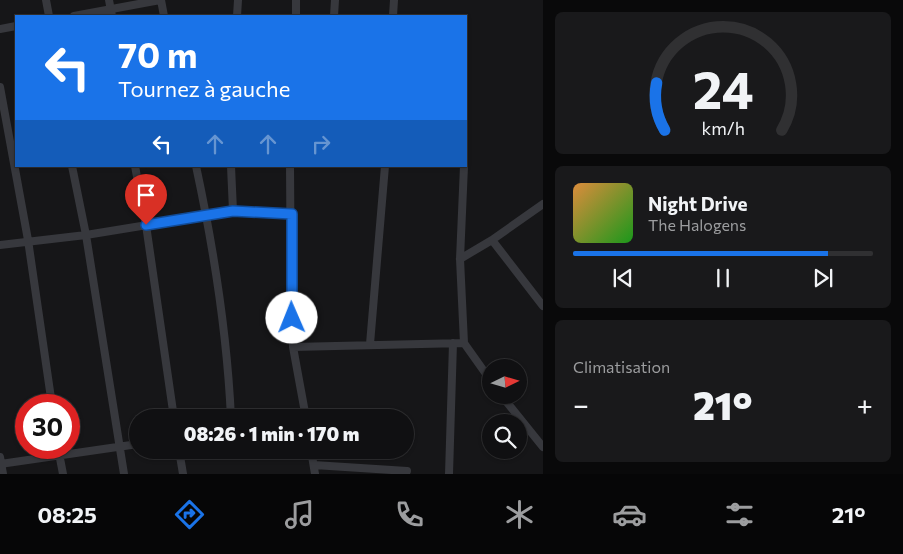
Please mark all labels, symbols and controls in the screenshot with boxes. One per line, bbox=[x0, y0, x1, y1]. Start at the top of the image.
text: 70 m bbox=[118, 32, 198, 75]
icon: left bbox=[35, 35, 100, 100]
text: 24 bbox=[693, 56, 753, 120]
text: Tournez à gauche bbox=[118, 75, 290, 102]
text: km/h bbox=[701, 117, 745, 139]
icon: left bbox=[148, 130, 176, 158]
icon: ahead bbox=[201, 130, 229, 158]
icon: ahead bbox=[254, 130, 282, 158]
icon: right bbox=[307, 130, 335, 158]
pin bbox=[125, 174, 167, 225]
icon: arrive bbox=[132, 181, 160, 209]
text: Night Drive bbox=[648, 192, 748, 215]
text: The Halogens bbox=[648, 215, 746, 234]
icon: previous bbox=[609, 264, 637, 292]
icon: pause bbox=[709, 264, 737, 292]
icon: next bbox=[809, 264, 837, 292]
position arrow bbox=[265, 291, 317, 343]
text: Climatisation bbox=[573, 357, 670, 376]
north arrow bbox=[482, 359, 528, 404]
map controls bbox=[482, 359, 527, 459]
text: 21° bbox=[693, 381, 753, 428]
text: − bbox=[573, 387, 589, 421]
text: + bbox=[857, 387, 873, 421]
speed limit sign: 30 bbox=[15, 394, 80, 459]
button: search bbox=[482, 414, 527, 459]
text: 08:26 · 1 min · 170 m bbox=[184, 422, 359, 445]
icon: directions bbox=[172, 497, 207, 532]
icon: music bbox=[282, 497, 317, 532]
icon: phone bbox=[392, 497, 427, 532]
icon: climate bbox=[502, 497, 537, 532]
icon: car bbox=[612, 497, 647, 532]
icon: filters bbox=[722, 497, 757, 532]
text: 08:25 bbox=[37, 501, 97, 528]
text: 21° bbox=[832, 501, 865, 528]

